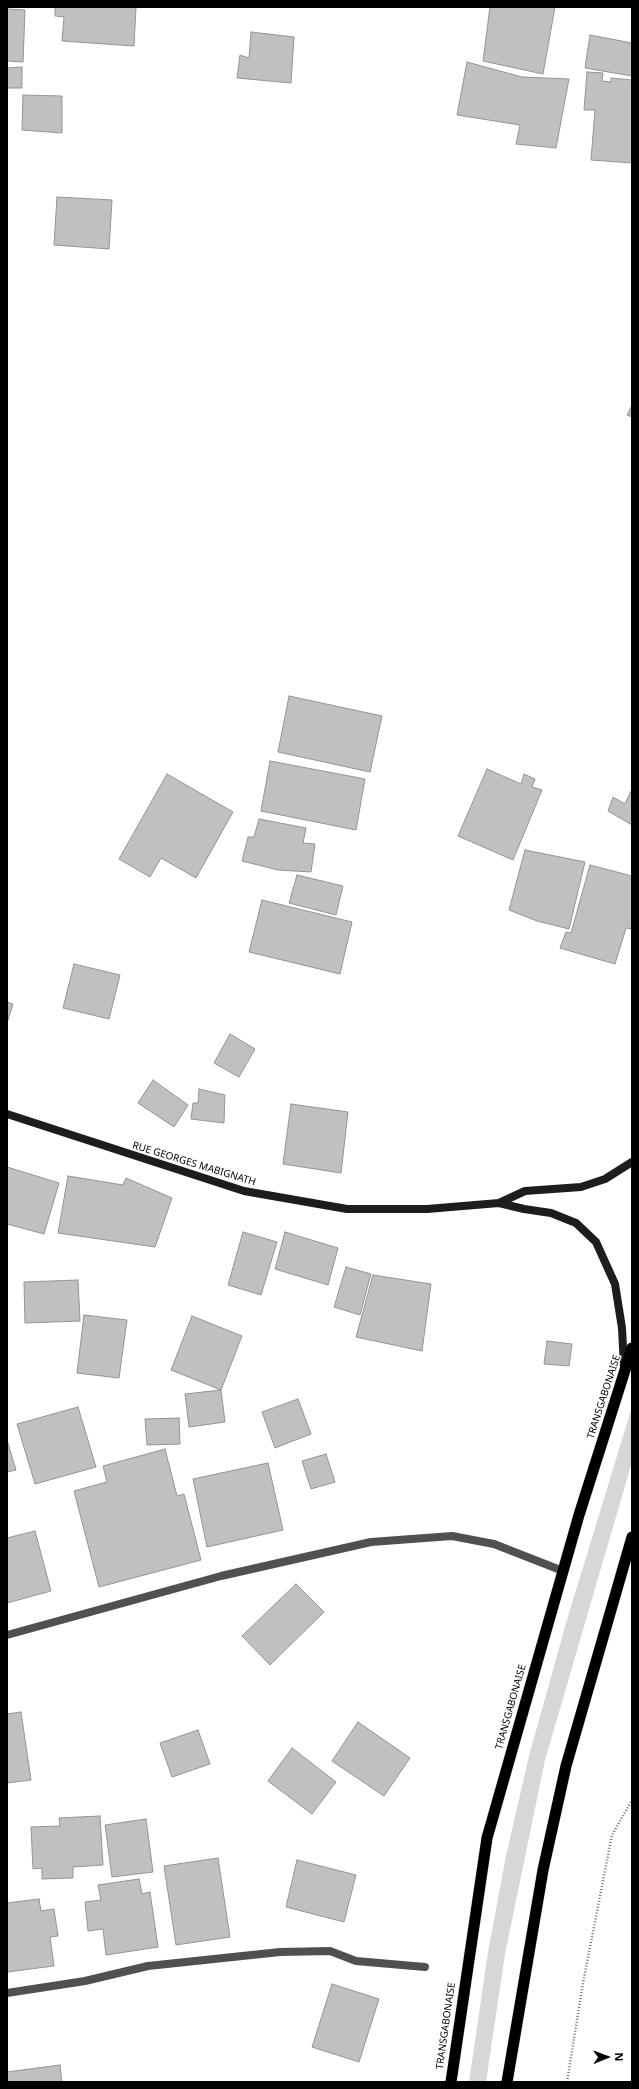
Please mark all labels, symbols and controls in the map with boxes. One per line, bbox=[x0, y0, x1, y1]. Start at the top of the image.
street label: RUE GEORGES MABIGNATH bbox=[131, 1139, 257, 1189]
street label: TRANSGABONAISE bbox=[585, 1353, 623, 1441]
street label: TRANSGABONAISE bbox=[493, 1663, 529, 1751]
street label: TRANSGABONAISE bbox=[434, 1982, 458, 2070]
north arrow bbox=[587, 2037, 627, 2077]
text: N bbox=[612, 2052, 627, 2061]

